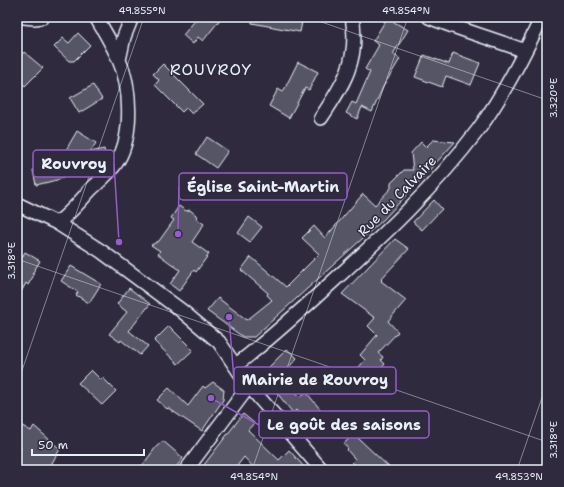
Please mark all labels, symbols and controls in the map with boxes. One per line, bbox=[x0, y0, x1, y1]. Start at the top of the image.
text: 49.855°N bbox=[118, 4, 166, 17]
text: 49.854°N bbox=[382, 4, 430, 17]
district label: ROUVROY bbox=[170, 59, 252, 80]
text: 3.320°E bbox=[547, 78, 560, 118]
callout: Rouvroy bbox=[33, 150, 114, 177]
street label: Rue du Calvaire bbox=[354, 152, 440, 240]
text: Rouvroy bbox=[41, 154, 107, 174]
callout: Église Saint-Martin bbox=[179, 173, 347, 200]
text: Église Saint-Martin bbox=[187, 176, 339, 197]
text: 3.318°E bbox=[5, 242, 18, 280]
callout: Mairie de Rouvroy bbox=[234, 367, 396, 394]
text: Mairie de Rouvroy bbox=[242, 370, 388, 390]
callout: Le goût des saisons bbox=[259, 411, 429, 438]
text: Le goût des saisons bbox=[267, 415, 421, 435]
text: 3.318°E bbox=[547, 421, 560, 459]
scale bar bbox=[32, 431, 144, 457]
text: 50 m bbox=[38, 437, 68, 453]
text: 49.854°N bbox=[230, 470, 278, 483]
text: 49.853°N bbox=[495, 470, 543, 483]

